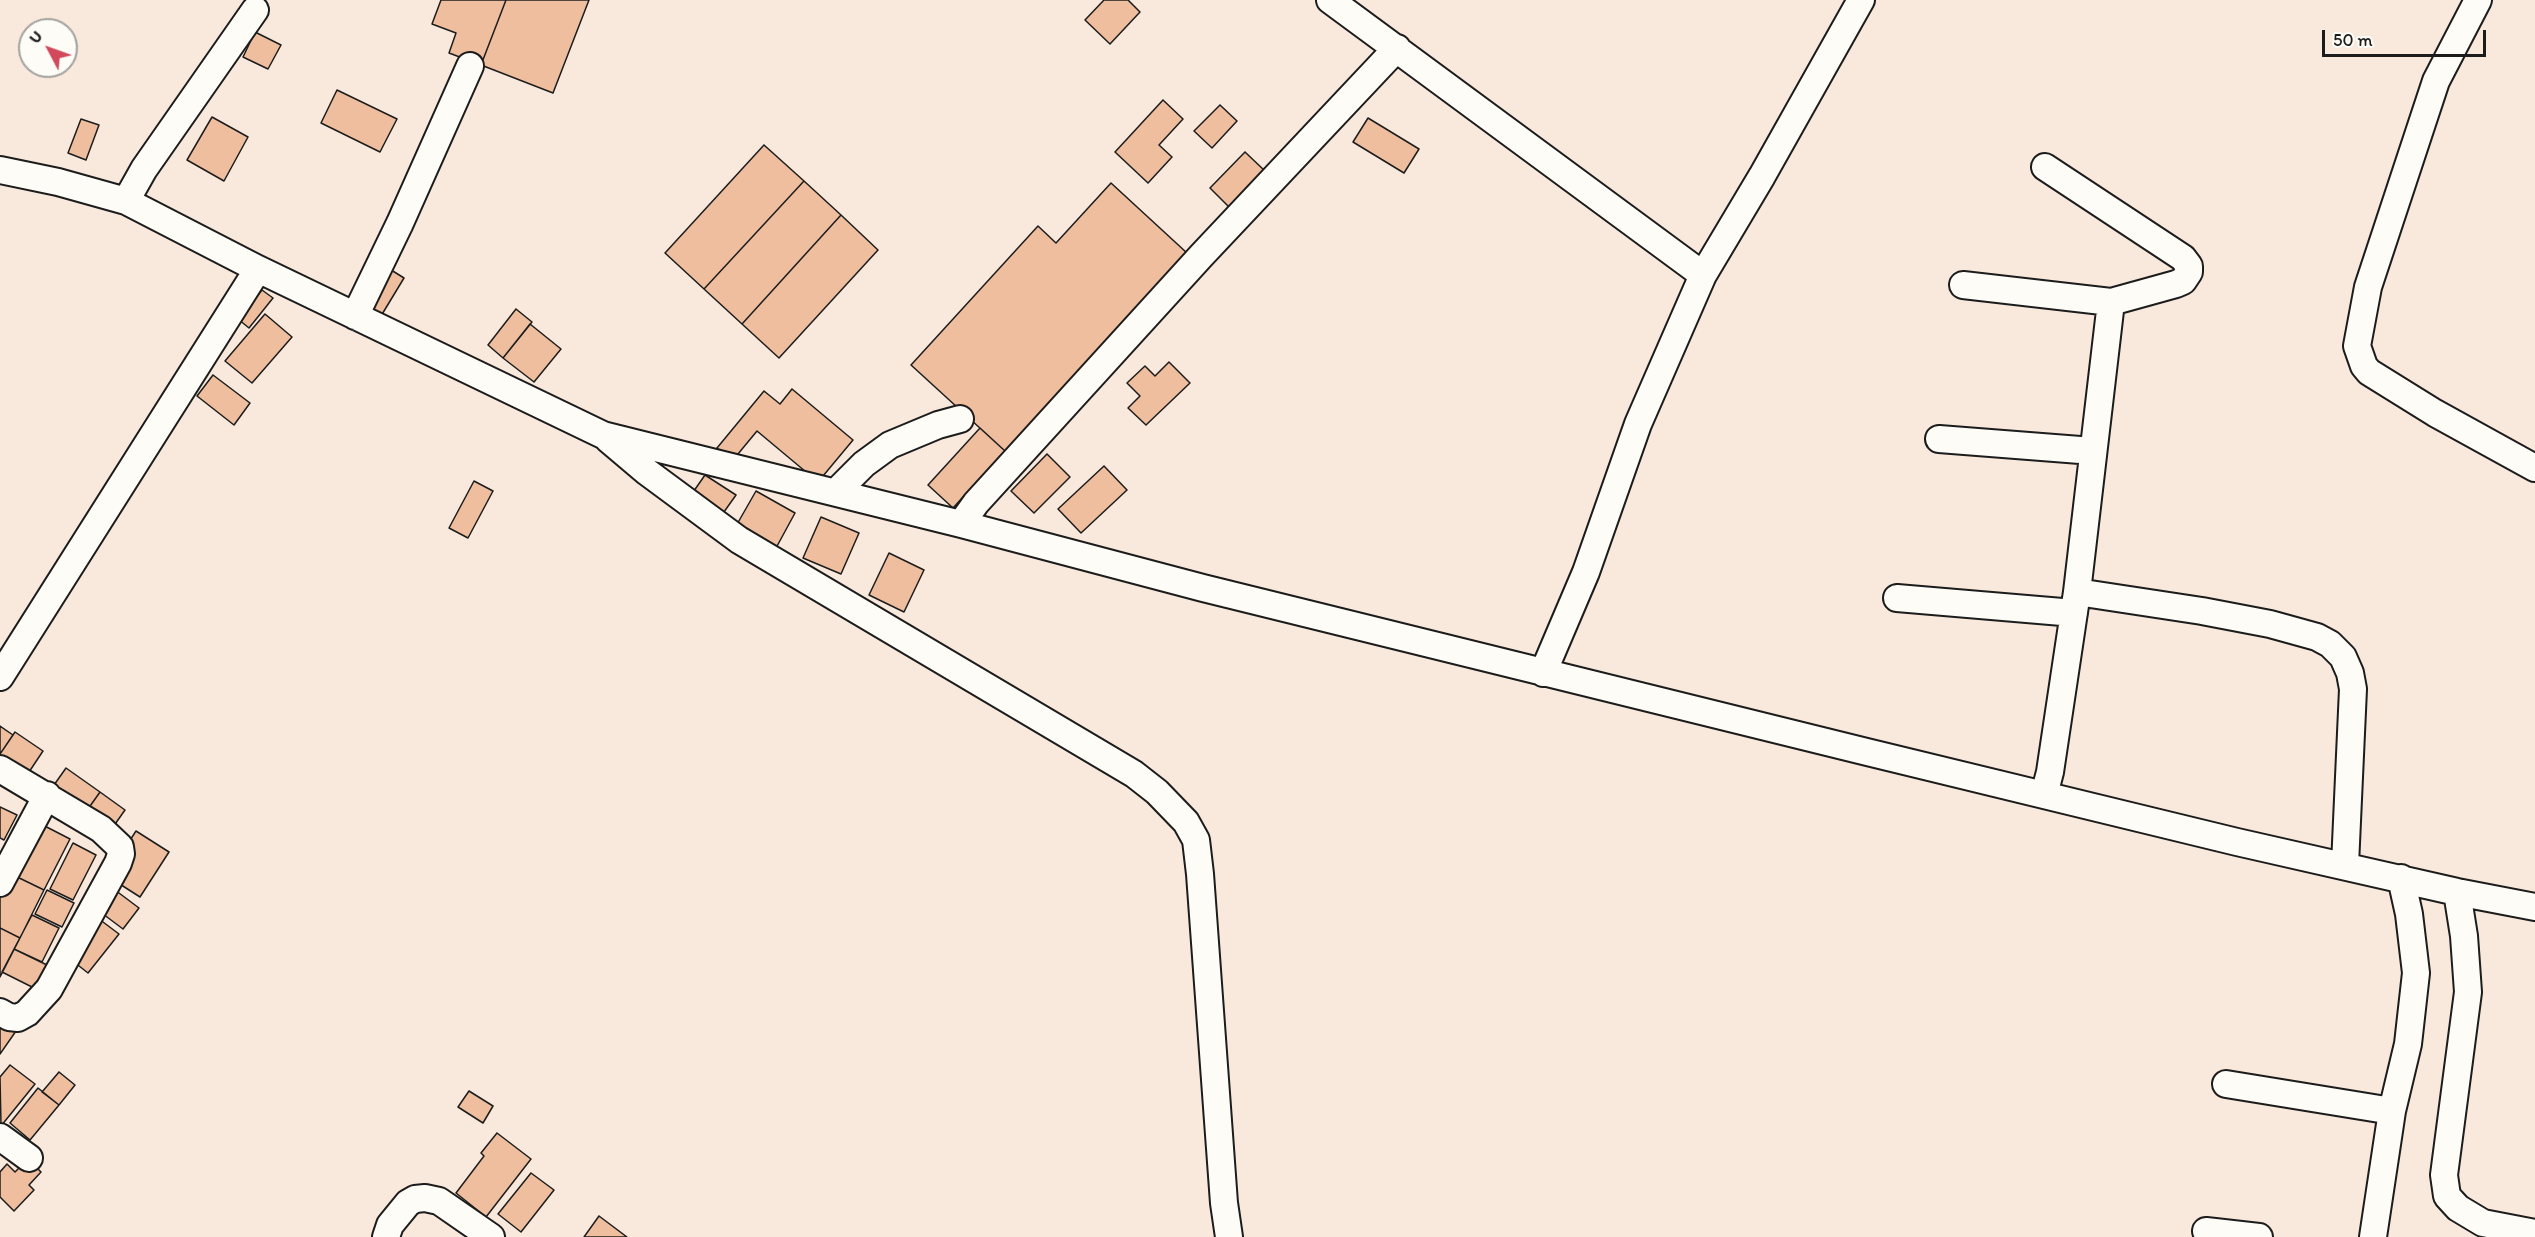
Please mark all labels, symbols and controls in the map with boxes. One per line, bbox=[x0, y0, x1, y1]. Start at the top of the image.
north arrow bbox=[18, 18, 78, 78]
scale bar bbox=[2325, 18, 2488, 56]
text: U bbox=[25, 27, 46, 47]
text: 50 m bbox=[2333, 29, 2373, 51]

